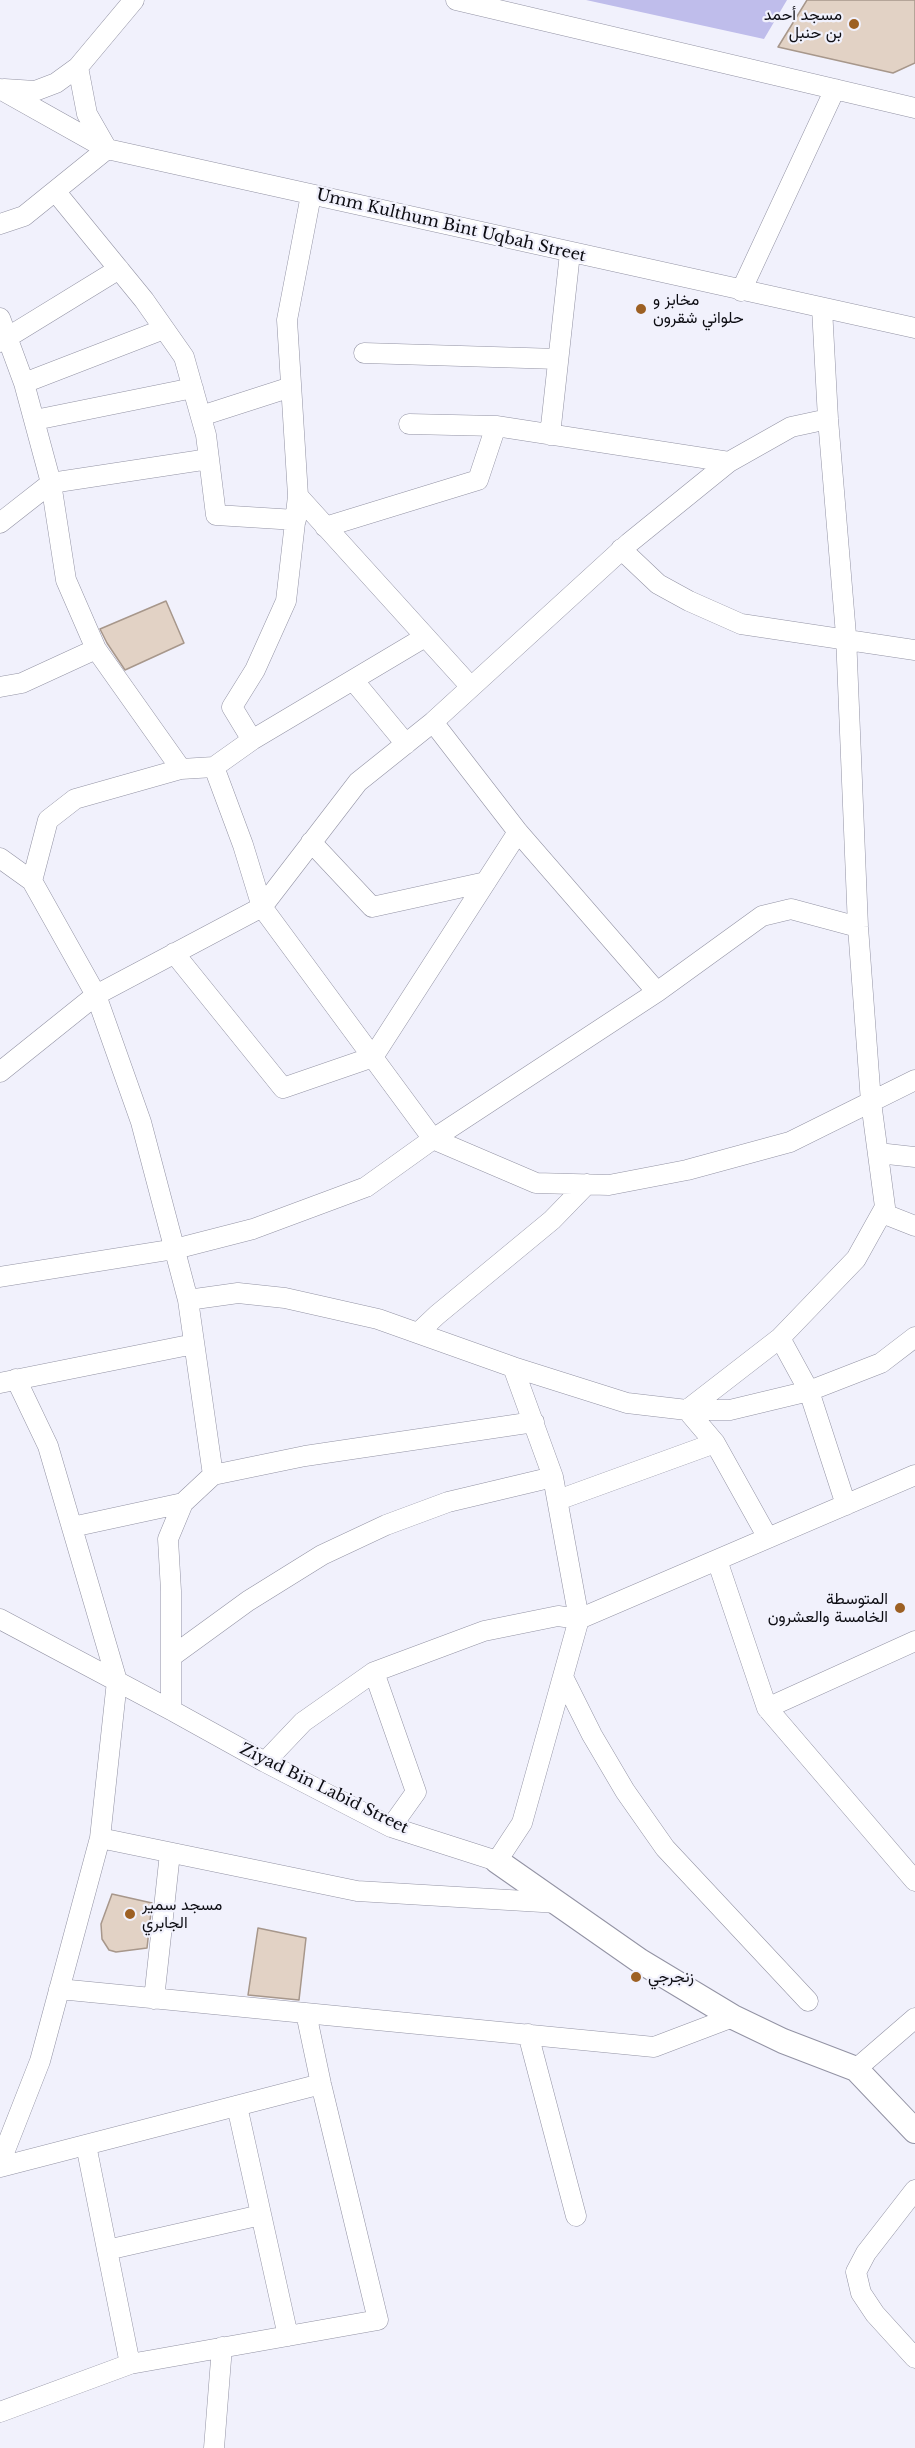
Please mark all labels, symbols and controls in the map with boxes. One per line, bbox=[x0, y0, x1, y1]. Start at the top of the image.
place label: مسجد أحمد بن حنبل bbox=[764, 5, 842, 43]
marker: مسجد أحمد بن حنبل bbox=[847, 17, 861, 31]
street label: Umm Kulthum Bint Uqbah Street bbox=[314, 186, 588, 266]
place label: مخابز و حلواني شقرون bbox=[653, 290, 744, 328]
marker: مخابز و حلواني شقرون bbox=[634, 302, 648, 316]
place label: المتوسطة الخامسة والعشرون bbox=[768, 1589, 888, 1627]
marker: المتوسطة الخامسة والعشرون bbox=[893, 1601, 907, 1615]
street label: Ziyad Bin Labid Street bbox=[237, 1740, 411, 1838]
place label: مسجد سمير الجابري bbox=[142, 1895, 222, 1933]
marker: مسجد سمير الجابري bbox=[123, 1907, 137, 1921]
place label: زنجرجي bbox=[648, 1967, 694, 1987]
marker: زنجرجي bbox=[629, 1970, 643, 1984]

